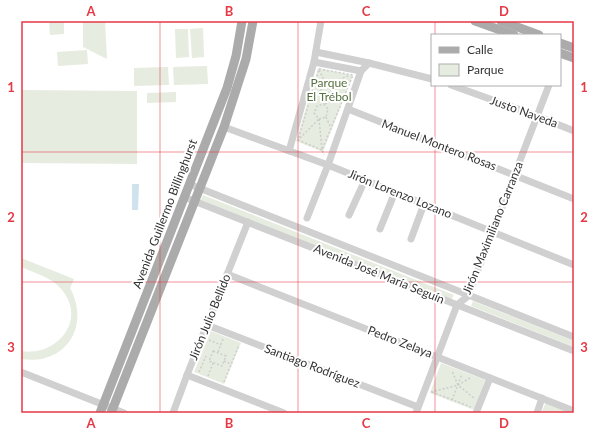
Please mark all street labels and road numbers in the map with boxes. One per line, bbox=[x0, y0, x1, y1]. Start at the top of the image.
street label: Justo Naveda bbox=[488, 92, 560, 131]
street label: Manuel Montero Rosas bbox=[380, 116, 499, 173]
street label: Avenida Guillermo Billinghurst bbox=[129, 136, 200, 291]
street label: Jirón Maximiliano Carranza bbox=[459, 159, 526, 296]
street label: Jirón Lorenzo Lozano bbox=[346, 166, 454, 221]
street label: Avenida José María Seguín bbox=[312, 240, 447, 307]
street label: Jirón Julio Bellido bbox=[185, 271, 234, 362]
street label: Pedro Zelaya bbox=[366, 322, 435, 361]
street label: Santiago Rodríguez bbox=[262, 340, 363, 391]

